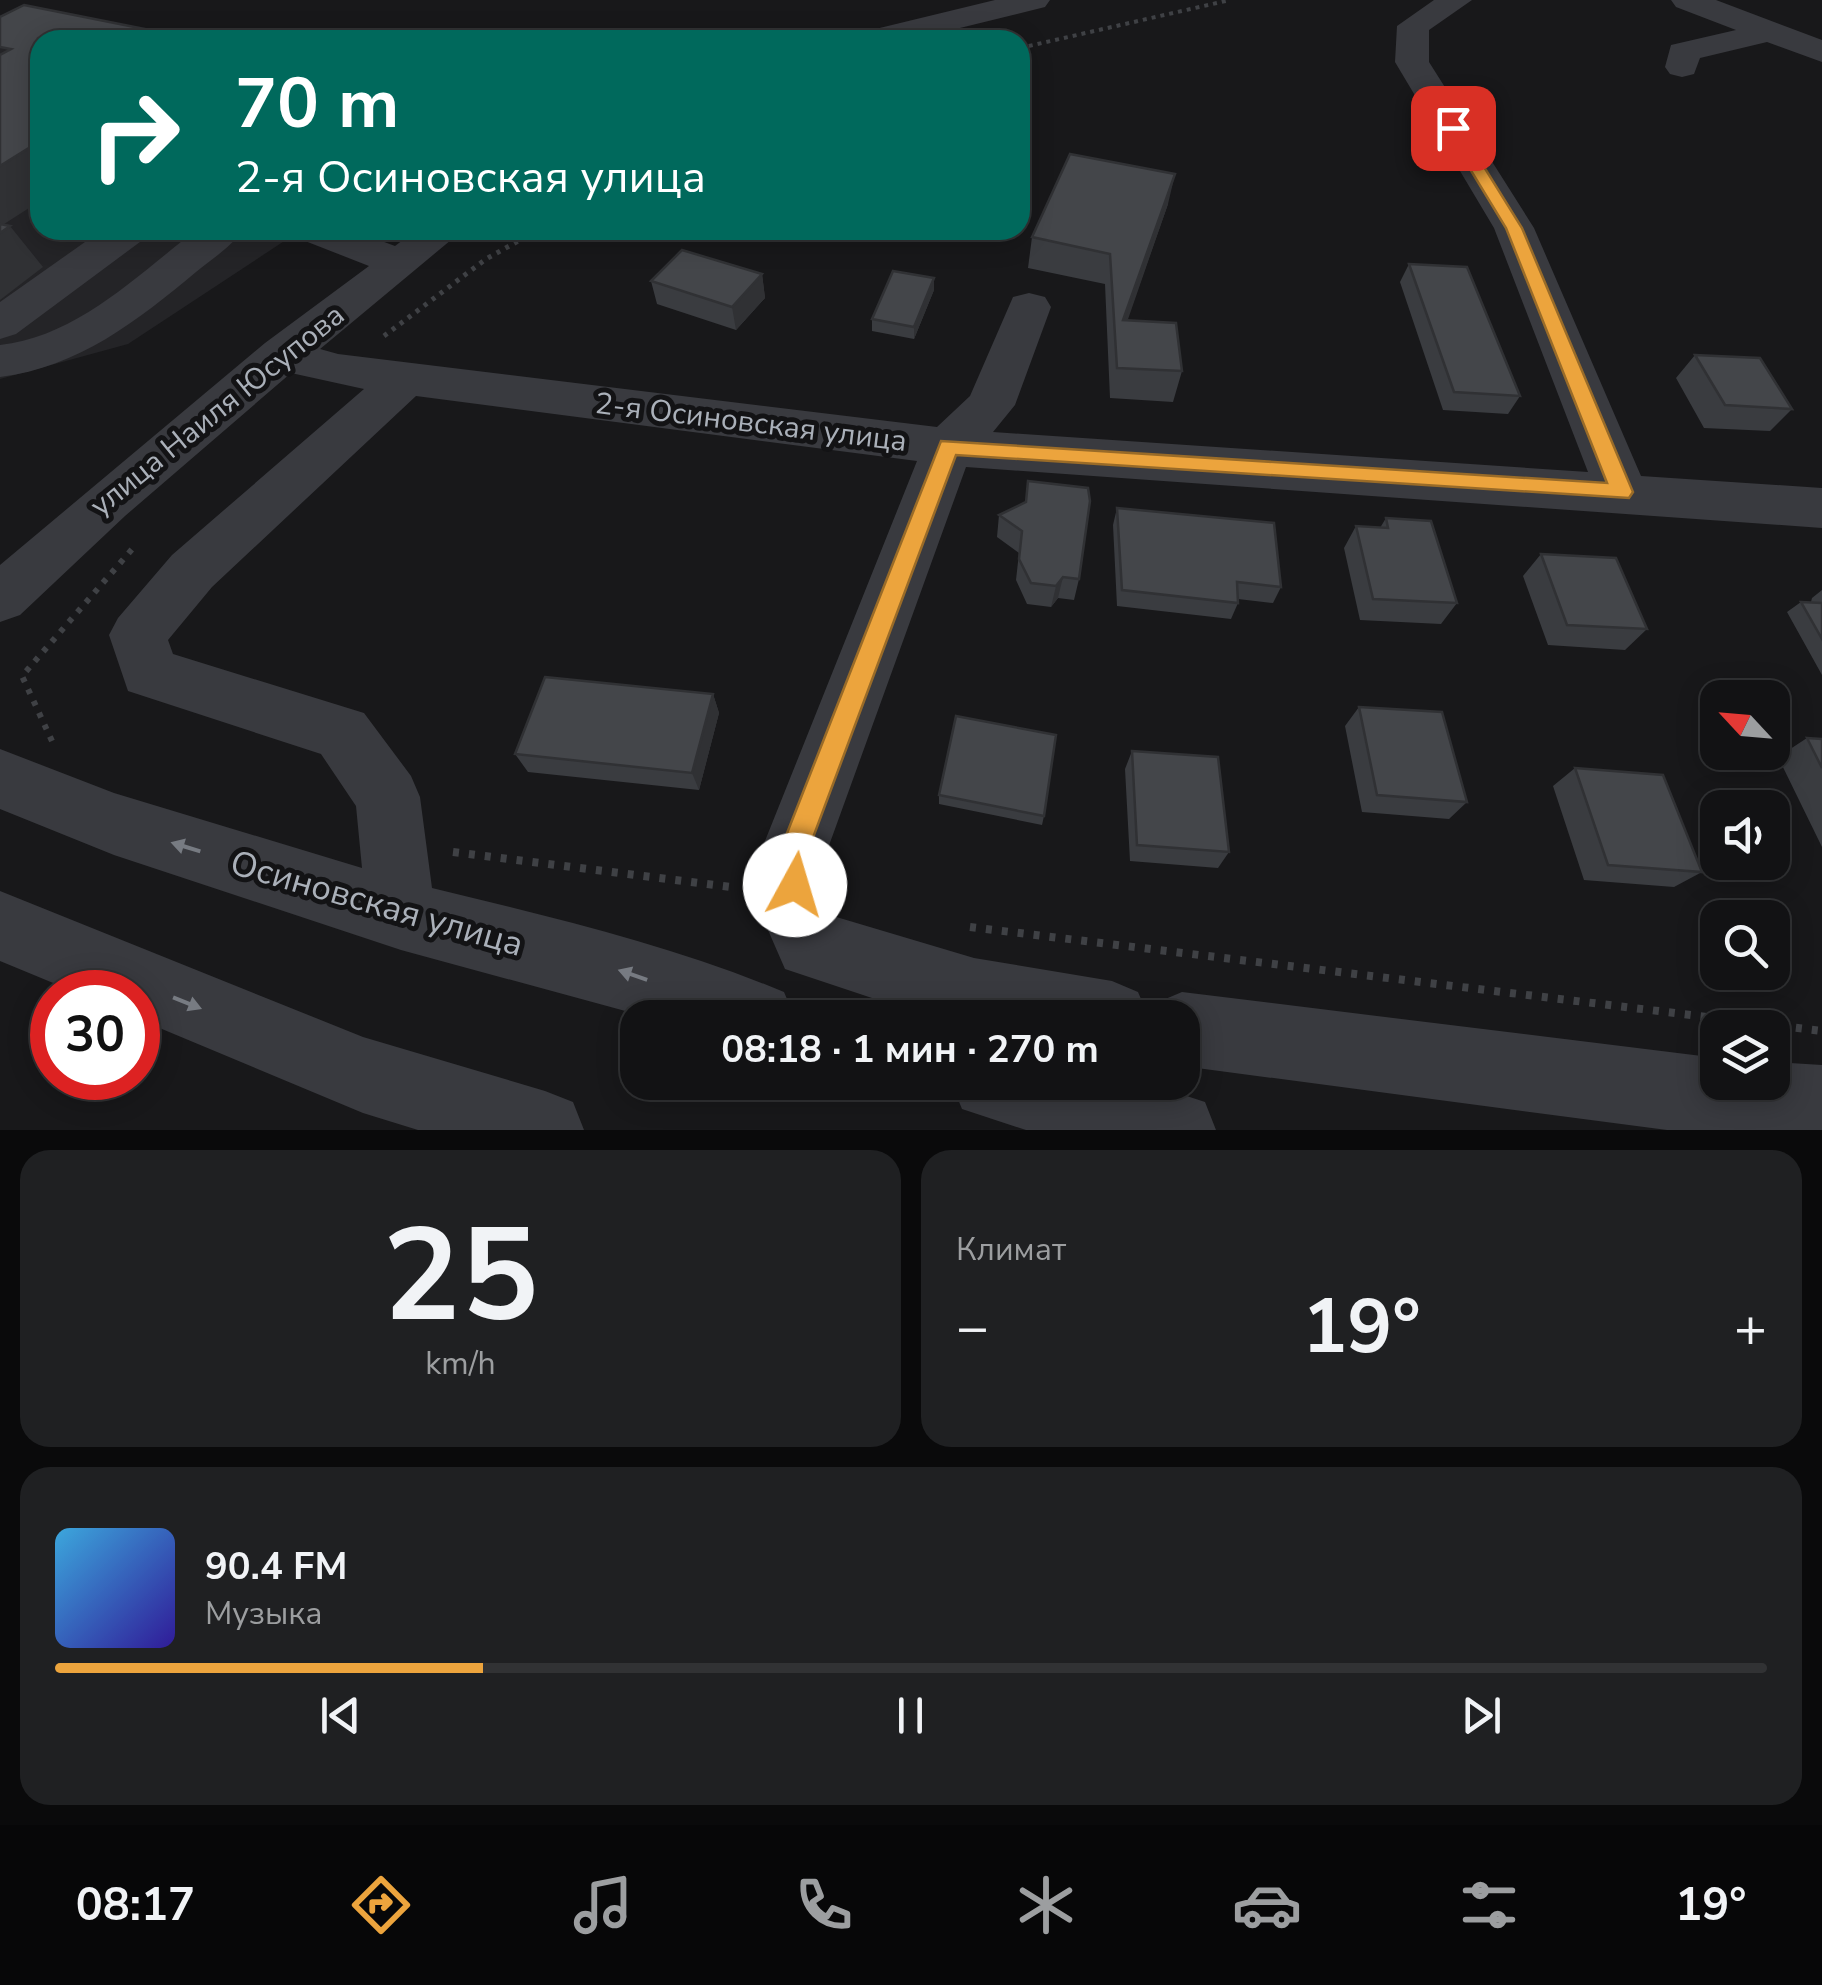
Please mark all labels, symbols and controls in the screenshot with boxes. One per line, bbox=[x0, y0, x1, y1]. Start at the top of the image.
text: 70 m bbox=[235, 56, 399, 152]
icon: right bbox=[70, 70, 200, 200]
pin bbox=[1411, 86, 1496, 171]
icon: arrive bbox=[1426, 101, 1481, 156]
text: 2-я Осиновская улица bbox=[235, 147, 706, 208]
street label: улица Наиля Юсупова bbox=[81, 295, 353, 526]
street label: 2-я Осиновская улица bbox=[593, 383, 909, 462]
north arrow bbox=[1700, 680, 1790, 770]
map controls bbox=[1700, 680, 1790, 1100]
button: sound bbox=[1700, 790, 1790, 880]
position arrow bbox=[743, 833, 847, 937]
one-way arrow bbox=[170, 839, 200, 854]
street label: Осиновская улица bbox=[225, 839, 529, 968]
button: search bbox=[1700, 900, 1790, 990]
one-way arrow bbox=[617, 967, 647, 982]
speed limit sign: 30 bbox=[30, 970, 160, 1100]
one-way arrow bbox=[172, 995, 202, 1011]
button: layers bbox=[1700, 1010, 1790, 1100]
text: 08:18 · 1 мин · 270 m bbox=[721, 1024, 1099, 1075]
text: 25 bbox=[382, 1188, 539, 1365]
text: Климат bbox=[956, 1228, 1066, 1271]
text: 19° bbox=[1302, 1276, 1421, 1378]
text: − bbox=[956, 1290, 989, 1365]
text: + bbox=[1734, 1290, 1767, 1365]
text: km/h bbox=[425, 1342, 496, 1385]
text: 90.4 FM bbox=[205, 1541, 347, 1592]
text: Музыка bbox=[205, 1592, 322, 1635]
icon: previous bbox=[313, 1688, 368, 1743]
icon: pause bbox=[883, 1688, 938, 1743]
icon: next bbox=[1454, 1688, 1509, 1743]
icon: directions bbox=[346, 1870, 416, 1940]
icon: music bbox=[568, 1870, 638, 1940]
icon: phone bbox=[789, 1870, 859, 1940]
icon: climate bbox=[1011, 1870, 1081, 1940]
icon: car bbox=[1232, 1870, 1302, 1940]
icon: filters bbox=[1454, 1870, 1524, 1940]
text: 08:17 bbox=[76, 1875, 195, 1936]
text: 19° bbox=[1675, 1875, 1746, 1936]

